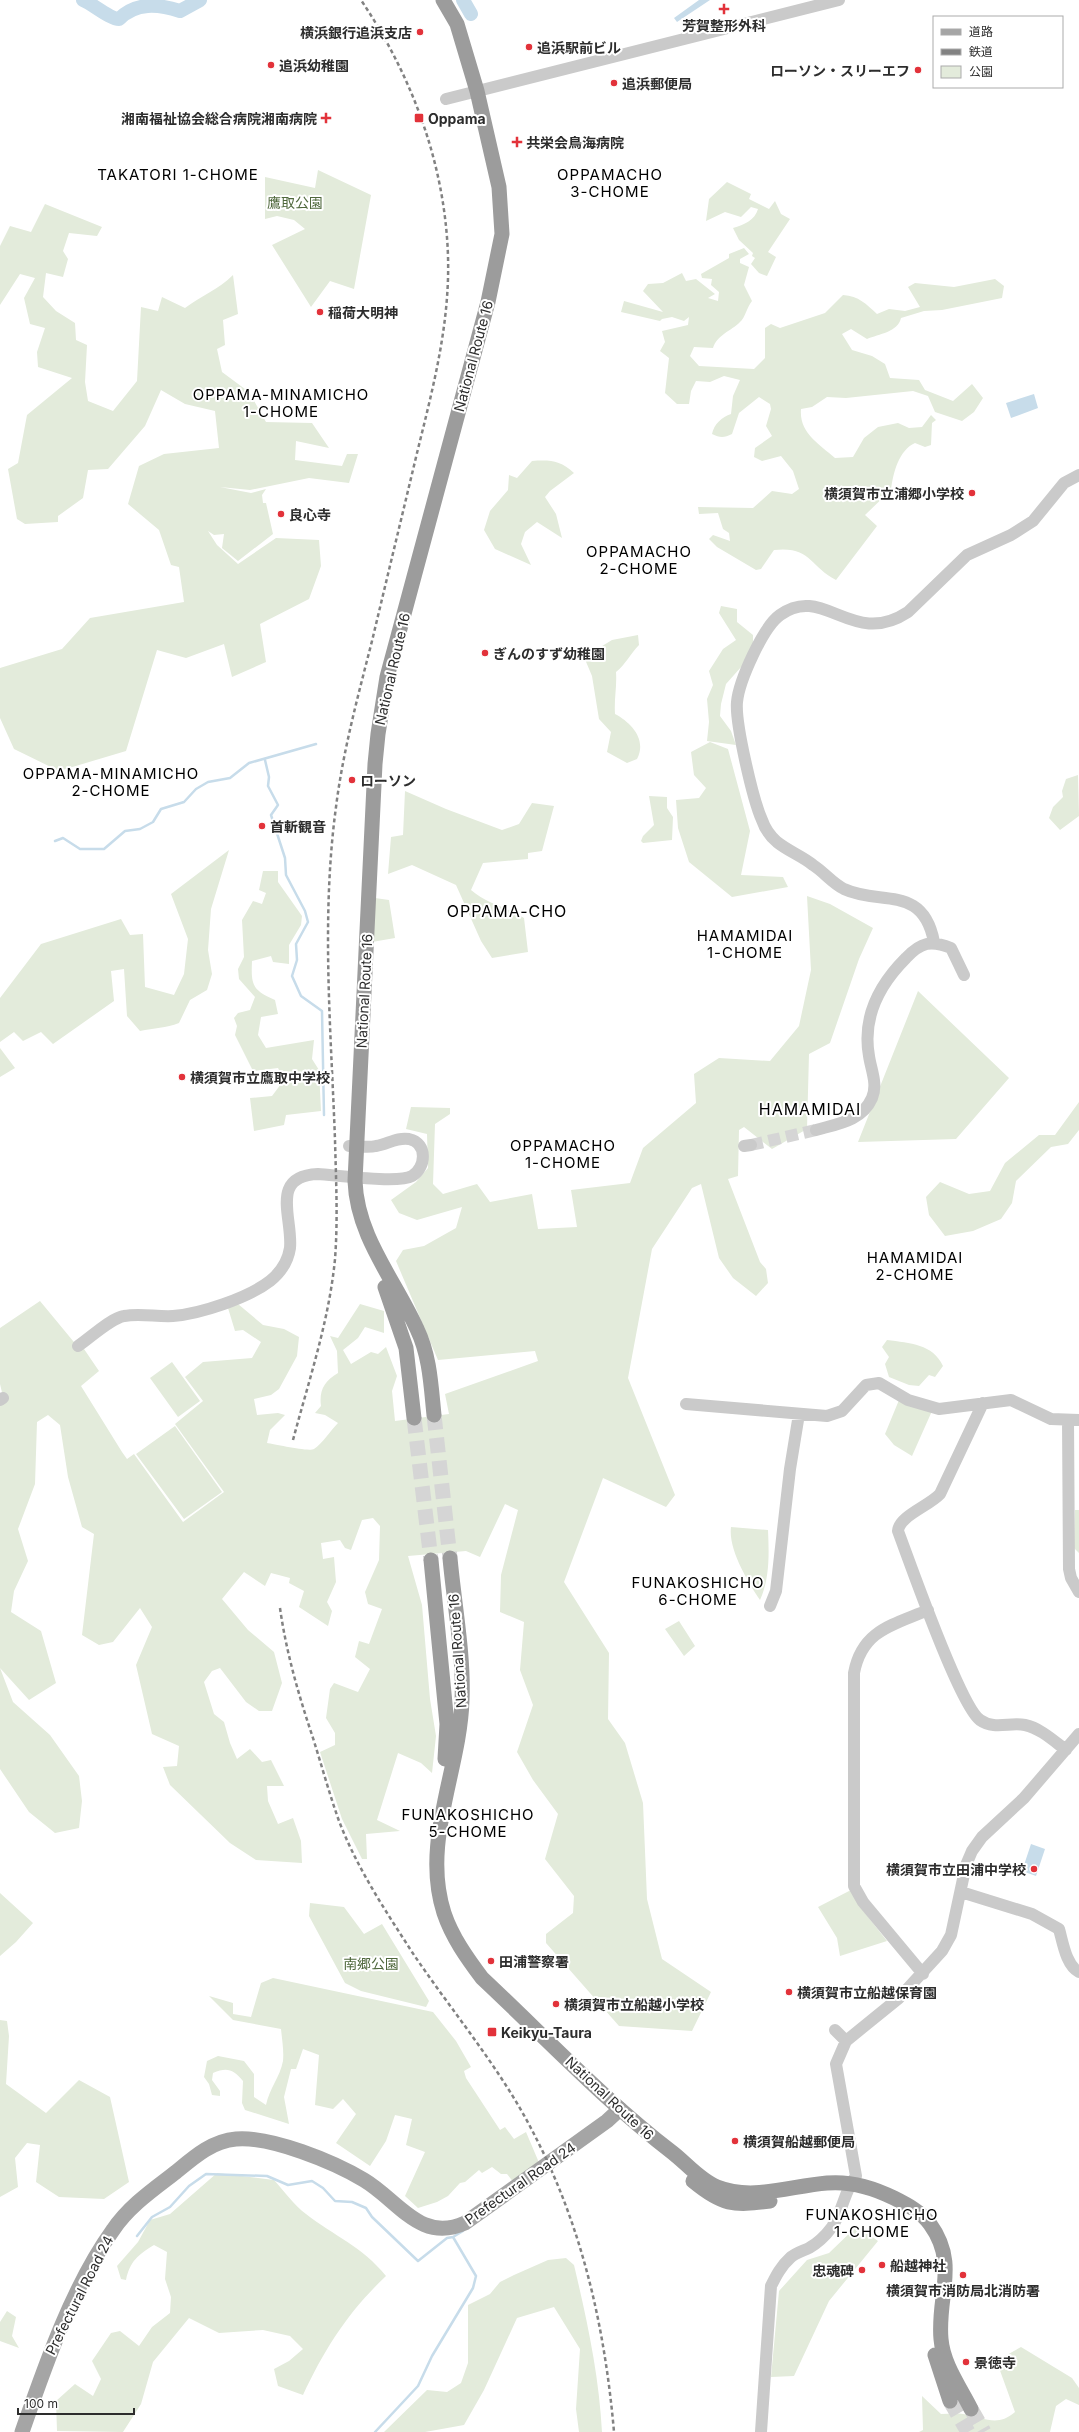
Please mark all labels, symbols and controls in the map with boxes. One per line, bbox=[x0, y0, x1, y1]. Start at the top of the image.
marker: 芳賀整形外科 bbox=[718, 3, 730, 15]
legend bbox=[933, 16, 1063, 88]
place label: 芳賀整形外科 bbox=[682, 17, 766, 34]
place label: 横浜銀行追浜支店 bbox=[300, 24, 412, 41]
text: 道路 bbox=[969, 24, 993, 39]
marker: 横浜銀行追浜支店 bbox=[415, 27, 425, 37]
place label: 追浜駅前ビル bbox=[537, 39, 621, 56]
marker: 追浜駅前ビル bbox=[524, 42, 534, 52]
text: 鉄道 bbox=[969, 44, 993, 59]
place label: 追浜幼稚園 bbox=[279, 57, 349, 74]
marker: 追浜幼稚園 bbox=[266, 60, 276, 70]
place label: ローソン・スリーエフ bbox=[770, 62, 910, 79]
text: 公園 bbox=[969, 64, 993, 79]
marker: ローソン・スリーエフ bbox=[913, 65, 923, 75]
place label: 追浜郵便局 bbox=[622, 75, 692, 92]
marker: 追浜郵便局 bbox=[609, 78, 619, 88]
place label: 湘南福祉協会総合病院湘南病院 bbox=[121, 110, 317, 127]
place label: Oppama bbox=[428, 110, 486, 127]
marker: 湘南福祉協会総合病院湘南病院 bbox=[320, 112, 332, 124]
marker: Oppama bbox=[413, 112, 425, 124]
place label: 共栄会鳥海病院 bbox=[526, 134, 624, 151]
marker: 共栄会鳥海病院 bbox=[511, 136, 523, 148]
district label: TAKATORI 1-CHOME bbox=[97, 165, 259, 184]
district label: OPPAMACHO 3-CHOME bbox=[557, 165, 663, 201]
park label: 鷹取公園 bbox=[267, 194, 323, 211]
street label: National Route 16 bbox=[450, 298, 496, 414]
place label: 稲荷大明神 bbox=[328, 304, 398, 321]
marker: 稲荷大明神 bbox=[315, 307, 325, 317]
district label: OPPAMA-MINAMICHO 1-CHOME bbox=[193, 385, 369, 421]
place label: 横須賀市立浦郷小学校 bbox=[824, 485, 964, 502]
marker: 横須賀市立浦郷小学校 bbox=[967, 488, 977, 498]
place label: 良心寺 bbox=[289, 506, 331, 523]
marker: 良心寺 bbox=[276, 509, 286, 519]
district label: OPPAMACHO 2-CHOME bbox=[586, 542, 692, 578]
street label: National Route 16 bbox=[371, 611, 413, 727]
place label: ぎんのすず幼稚園 bbox=[493, 645, 605, 662]
marker: ぎんのすず幼稚園 bbox=[480, 648, 490, 658]
district label: OPPAMA-MINAMICHO 2-CHOME bbox=[23, 764, 199, 800]
place label: ローソン bbox=[360, 772, 416, 789]
marker: ローソン bbox=[347, 775, 357, 785]
place label: 首斬観音 bbox=[270, 818, 326, 835]
marker: 首斬観音 bbox=[257, 821, 267, 831]
district label: OPPAMA-CHO bbox=[447, 901, 567, 921]
district label: HAMAMIDAI 1-CHOME bbox=[697, 926, 793, 962]
street label: National Route 16 bbox=[353, 933, 375, 1049]
place label: 横須賀市立鷹取中学校 bbox=[190, 1069, 330, 1086]
marker: 横須賀市立鷹取中学校 bbox=[177, 1072, 187, 1082]
district label: HAMAMIDAI bbox=[759, 1099, 861, 1119]
district label: OPPAMACHO 1-CHOME bbox=[510, 1136, 616, 1172]
district label: HAMAMIDAI 2-CHOME bbox=[867, 1248, 963, 1284]
district label: FUNAKOSHICHO 6-CHOME bbox=[631, 1573, 765, 1609]
street label: National Route 16 bbox=[445, 1593, 469, 1709]
district label: FUNAKOSHICHO 5-CHOME bbox=[401, 1805, 535, 1841]
place label: 横須賀市立田浦中学校 bbox=[886, 1861, 1026, 1878]
marker: 横須賀市立田浦中学校 bbox=[1029, 1864, 1039, 1874]
place label: 田浦警察署 bbox=[499, 1953, 569, 1970]
park label: 南郷公園 bbox=[343, 1955, 399, 1972]
marker: 田浦警察署 bbox=[486, 1956, 496, 1966]
place label: 横須賀市立船越保育園 bbox=[797, 1984, 937, 2001]
marker: 横須賀市立船越保育園 bbox=[784, 1987, 794, 1997]
place label: 横須賀市立船越小学校 bbox=[564, 1996, 704, 2013]
marker: 横須賀市立船越小学校 bbox=[551, 1999, 561, 2009]
place label: Keikyu-Taura bbox=[501, 2024, 592, 2041]
marker: Keikyu-Taura bbox=[486, 2026, 498, 2038]
street label: National Route 16 bbox=[562, 2053, 658, 2143]
place label: 横須賀船越郵便局 bbox=[743, 2133, 855, 2150]
marker: 横須賀船越郵便局 bbox=[730, 2136, 740, 2146]
street label: Prefectural Road 24 bbox=[461, 2138, 579, 2228]
district label: FUNAKOSHICHO 1-CHOME bbox=[805, 2205, 939, 2241]
street label: Prefectural Road 24 bbox=[42, 2233, 116, 2357]
place label: 船越神社 bbox=[890, 2257, 946, 2274]
marker: 船越神社 bbox=[877, 2260, 887, 2270]
place label: 忠魂碑 bbox=[812, 2262, 854, 2279]
marker: 忠魂碑 bbox=[857, 2265, 867, 2275]
marker: 横須賀市消防局北消防署 bbox=[958, 2270, 968, 2280]
place label: 横須賀市消防局北消防署 bbox=[886, 2282, 1040, 2299]
place label: 景徳寺 bbox=[974, 2354, 1016, 2371]
marker: 景徳寺 bbox=[961, 2357, 971, 2367]
scale bar bbox=[18, 2390, 134, 2416]
text: 100 m bbox=[24, 2396, 58, 2411]

